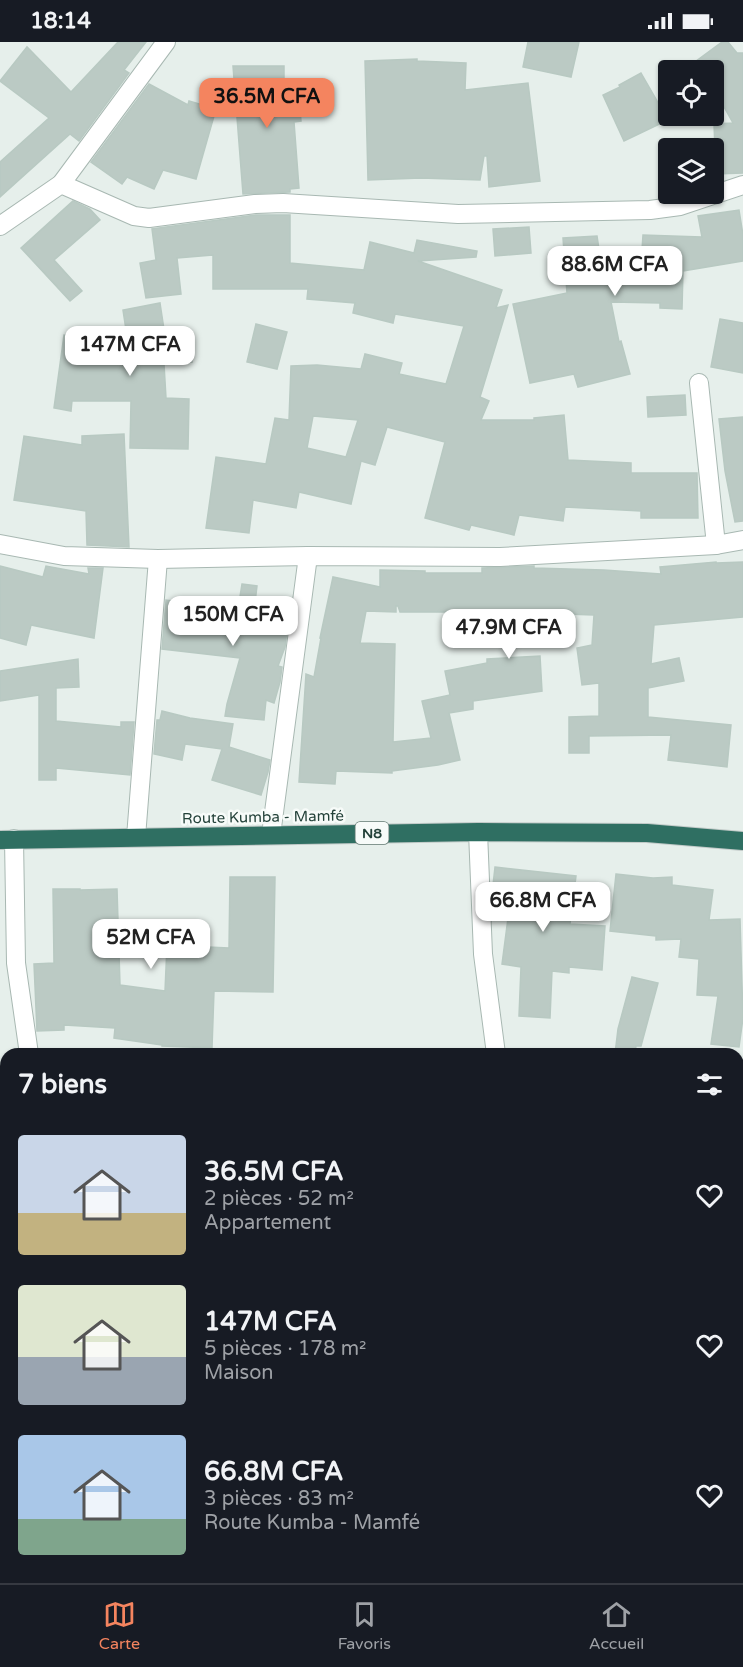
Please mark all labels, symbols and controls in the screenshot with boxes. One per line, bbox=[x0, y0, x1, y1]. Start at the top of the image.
text: 18:14 bbox=[30, 8, 91, 34]
map controls bbox=[658, 60, 724, 204]
button: locate bbox=[658, 60, 724, 126]
pin: 36.5M CFA bbox=[198, 78, 336, 129]
text: 36.5M CFA bbox=[213, 85, 321, 109]
button: layers bbox=[658, 138, 724, 204]
pin: 88.6M CFA bbox=[546, 246, 684, 297]
text: 88.6M CFA bbox=[561, 253, 669, 277]
pin: 147M CFA bbox=[68, 326, 192, 377]
text: 147M CFA bbox=[79, 333, 181, 357]
pin: 150M CFA bbox=[171, 596, 295, 647]
text: 150M CFA bbox=[182, 603, 284, 627]
pin: 47.9M CFA bbox=[440, 609, 578, 660]
text: 47.9M CFA bbox=[456, 616, 562, 640]
street label: Route Kumba - Mamfé bbox=[182, 807, 344, 827]
road number: N8 bbox=[356, 822, 388, 844]
pin: 66.8M CFA bbox=[474, 882, 612, 933]
text: 66.8M CFA bbox=[489, 889, 597, 913]
pin: 52M CFA bbox=[96, 919, 206, 970]
text: 52M CFA bbox=[106, 926, 196, 950]
icon: filters bbox=[693, 1068, 726, 1101]
text: 7 biens bbox=[18, 1069, 107, 1100]
text: 36.5M CFA bbox=[204, 1156, 344, 1187]
icon: home bbox=[66, 1159, 138, 1231]
icon: heart bbox=[693, 1179, 726, 1212]
text: 2 pièces · 52 m² bbox=[204, 1187, 354, 1211]
text: Appartement bbox=[204, 1211, 331, 1235]
text: 147M CFA bbox=[204, 1306, 337, 1337]
icon: home bbox=[66, 1309, 138, 1381]
icon: heart bbox=[693, 1329, 726, 1362]
text: 5 pièces · 178 m² bbox=[204, 1337, 366, 1361]
text: Maison bbox=[204, 1361, 273, 1385]
text: 66.8M CFA bbox=[204, 1456, 343, 1487]
icon: home bbox=[66, 1459, 138, 1531]
icon: heart bbox=[693, 1479, 726, 1512]
text: 3 pièces · 83 m² bbox=[204, 1487, 354, 1511]
text: Route Kumba - Mamfé bbox=[204, 1511, 420, 1535]
tab: Carte bbox=[99, 1598, 140, 1654]
tab: Favoris bbox=[338, 1598, 391, 1654]
tab: Accueil bbox=[589, 1598, 644, 1654]

